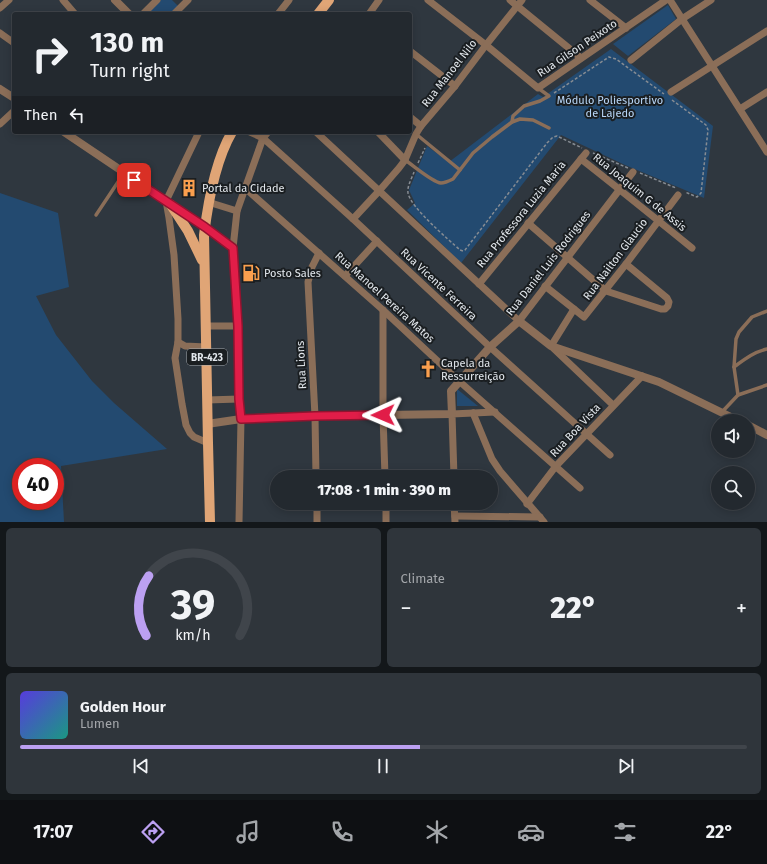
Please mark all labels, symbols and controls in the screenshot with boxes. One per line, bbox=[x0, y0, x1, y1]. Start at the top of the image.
street label: Rua Gilson Peixoto bbox=[535, 17, 620, 80]
text: 130 m bbox=[90, 26, 164, 59]
icon: right bbox=[24, 28, 76, 80]
street label: Rua Manoel Nilo bbox=[419, 37, 480, 110]
text: Turn right bbox=[90, 60, 170, 82]
park label: Módulo Poliesportivo de Lajedo bbox=[557, 94, 663, 120]
icon: left bbox=[66, 104, 88, 126]
text: Then bbox=[24, 106, 58, 124]
street label: Rua Joaquim G de Assis bbox=[590, 151, 689, 234]
street label: Rua Professora Luzia Maria bbox=[474, 158, 569, 270]
pin bbox=[117, 163, 151, 197]
icon: arrive bbox=[123, 169, 145, 191]
building icon: Portal da Cidade bbox=[179, 178, 199, 198]
place label: Portal da Cidade bbox=[202, 182, 285, 195]
street label: Rua Daniel Luis Rodrigues bbox=[503, 208, 593, 318]
street label: Rua Nailton Glaucio bbox=[581, 216, 650, 303]
street label: Rua Vicente Ferreira bbox=[398, 246, 479, 323]
street label: Rua Manoel Pereira Matos bbox=[332, 249, 437, 345]
fuel station icon: Posto Sales bbox=[241, 263, 261, 283]
place label: Posto Sales bbox=[264, 267, 321, 280]
street label: Rua Lions bbox=[294, 340, 309, 390]
road number: BR-423 bbox=[187, 349, 227, 365]
place label: Capela da Ressurreição bbox=[441, 357, 505, 383]
church icon: Capela da Ressurreição bbox=[418, 359, 438, 379]
position arrow bbox=[362, 394, 404, 436]
street label: Rua Boa Vista bbox=[547, 401, 603, 460]
map controls bbox=[711, 414, 755, 510]
button: sound bbox=[711, 414, 755, 458]
speed limit sign: 40 bbox=[12, 458, 64, 510]
button: search bbox=[711, 466, 755, 510]
text: 17:08 · 1 min · 390 m bbox=[317, 481, 451, 499]
text: Climate bbox=[401, 571, 445, 586]
text: 39 bbox=[170, 579, 215, 629]
text: 22° bbox=[550, 590, 597, 626]
text: − bbox=[401, 595, 412, 622]
text: + bbox=[736, 595, 747, 622]
text: km/h bbox=[176, 626, 211, 643]
text: Golden Hour bbox=[80, 698, 166, 716]
text: Lumen bbox=[80, 716, 120, 731]
icon: previous bbox=[130, 755, 152, 777]
icon: pause bbox=[372, 755, 394, 777]
icon: next bbox=[615, 755, 637, 777]
icon: directions bbox=[139, 818, 167, 846]
icon: music bbox=[234, 818, 262, 846]
icon: phone bbox=[328, 818, 356, 846]
icon: climate bbox=[423, 818, 451, 846]
icon: car bbox=[517, 818, 545, 846]
icon: filters bbox=[611, 818, 639, 846]
text: 17:07 bbox=[33, 821, 73, 843]
text: 22° bbox=[706, 821, 734, 843]

